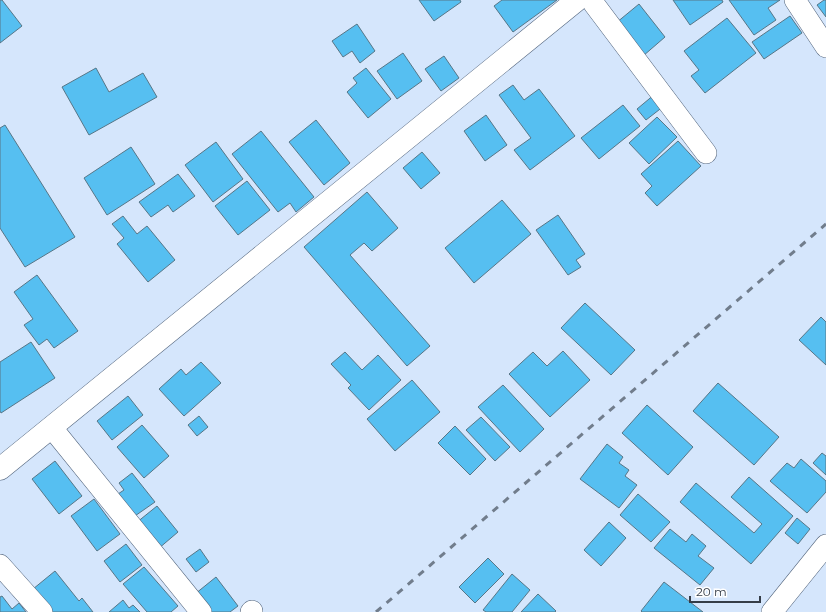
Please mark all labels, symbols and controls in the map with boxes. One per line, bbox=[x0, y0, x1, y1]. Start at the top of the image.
scale bar bbox=[690, 578, 760, 604]
text: 20 m bbox=[696, 584, 727, 599]

